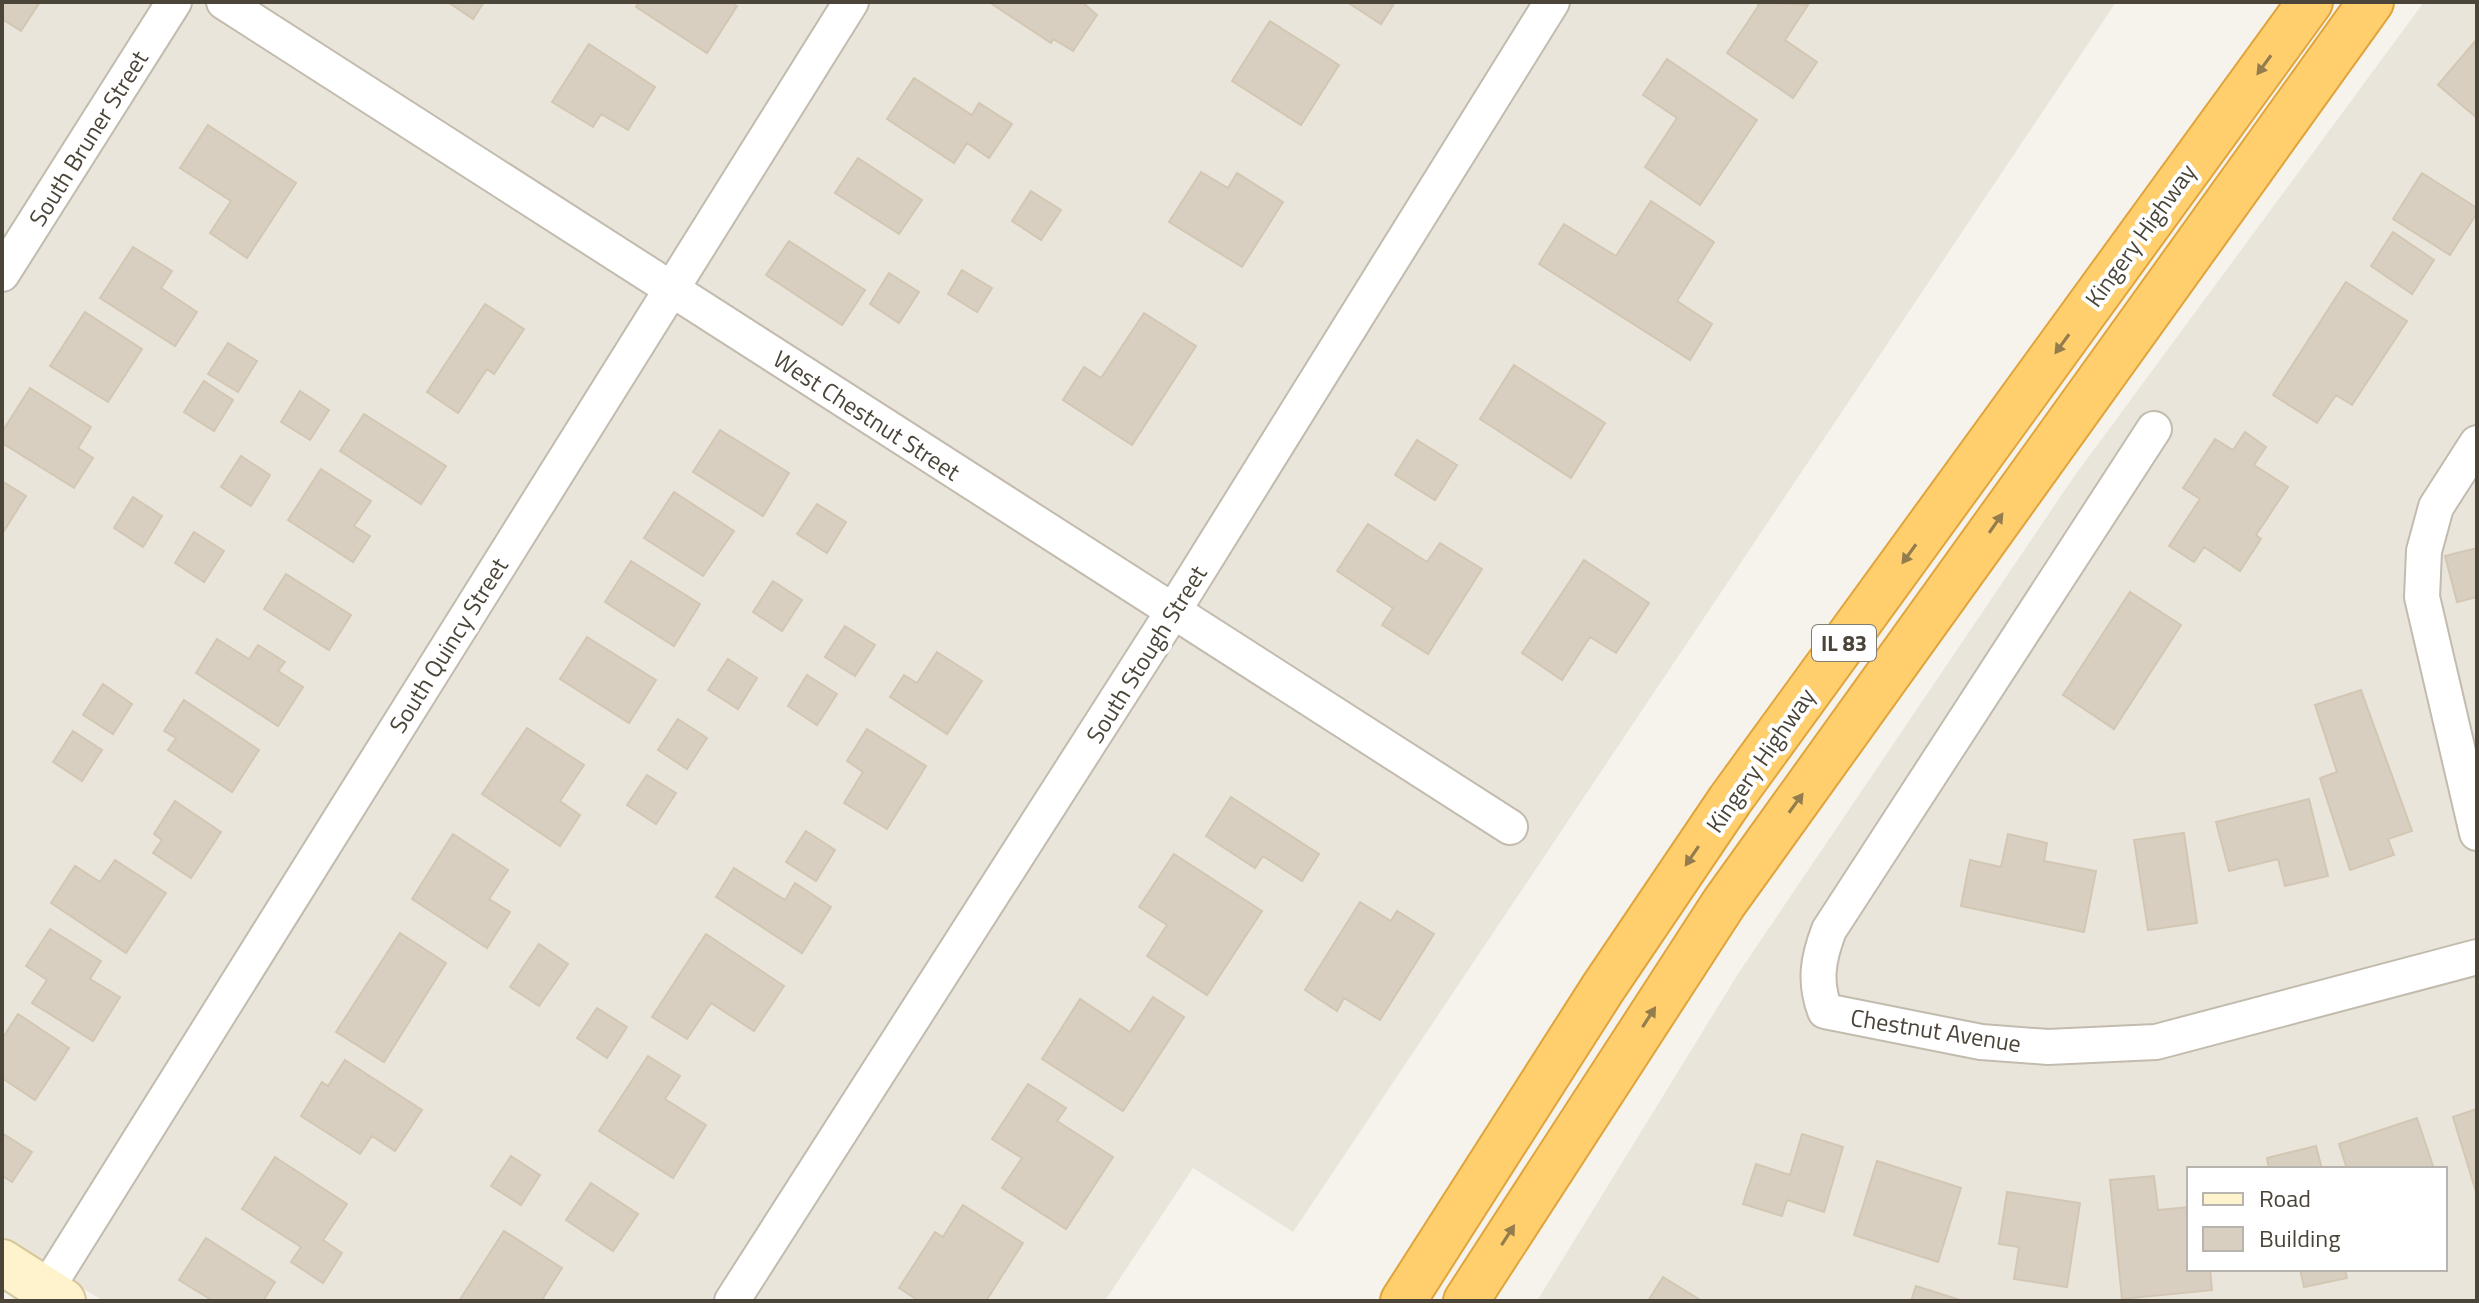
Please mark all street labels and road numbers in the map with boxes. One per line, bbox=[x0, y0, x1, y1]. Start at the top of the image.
street label: South Bruner Street bbox=[19, 43, 157, 233]
street label: Kingery Highway bbox=[2076, 155, 2205, 314]
street label: West Chestnut Street bbox=[766, 341, 968, 489]
street label: South Quincy Street bbox=[379, 550, 517, 740]
street label: South Stough Street bbox=[1077, 557, 1216, 750]
road number: IL 83 bbox=[1812, 625, 1876, 661]
street label: Kingery Highway bbox=[1697, 680, 1824, 840]
street label: Chestnut Avenue bbox=[1848, 999, 2024, 1061]

